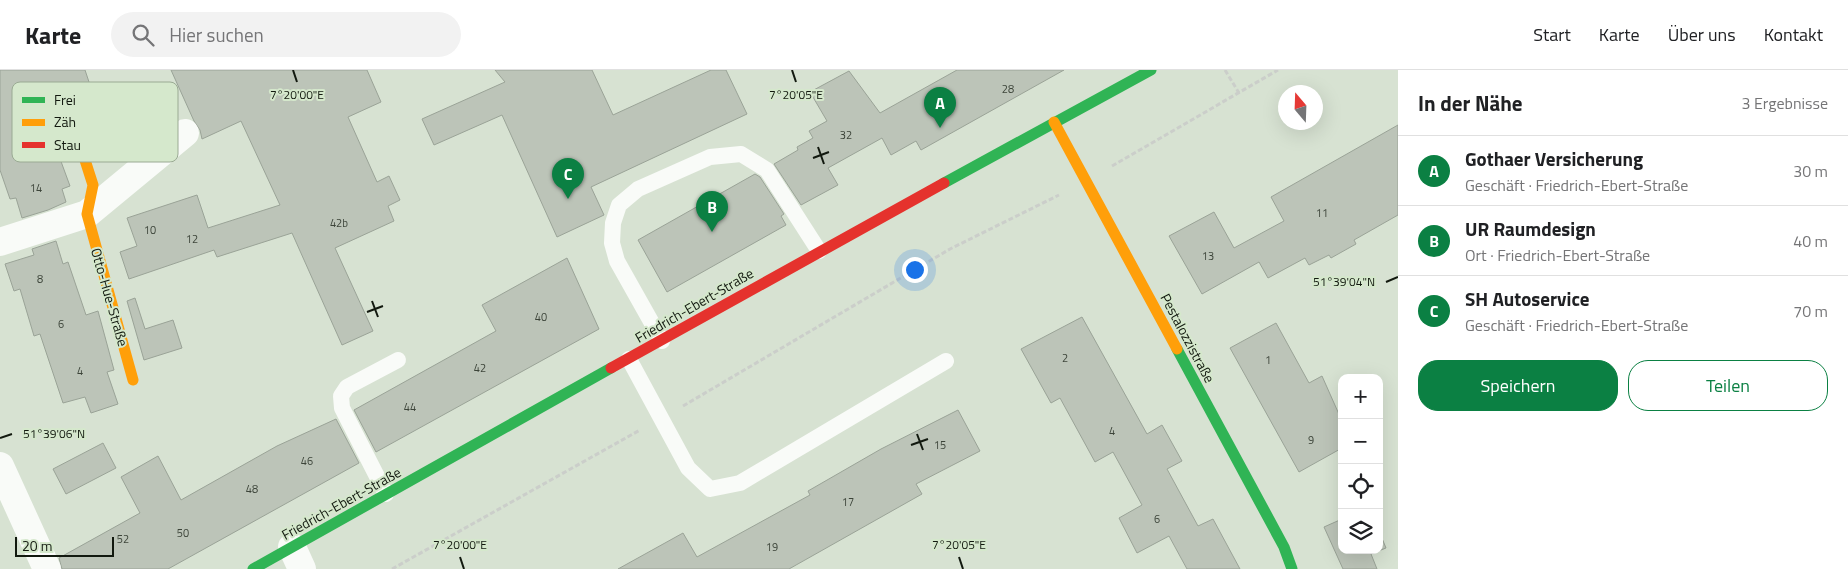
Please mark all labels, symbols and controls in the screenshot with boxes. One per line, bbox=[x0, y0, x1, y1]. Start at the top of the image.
search box bbox=[111, 12, 461, 57]
text: Karte bbox=[25, 17, 81, 53]
text: Hier suchen bbox=[169, 20, 264, 49]
icon: search bbox=[129, 21, 157, 49]
text: Start bbox=[1533, 21, 1571, 48]
text: Karte bbox=[1599, 21, 1640, 48]
text: Über uns bbox=[1668, 21, 1736, 48]
text: Kontakt bbox=[1764, 21, 1823, 48]
house number: 28 bbox=[1002, 81, 1014, 97]
legend bbox=[12, 82, 178, 162]
text: 7°20'00"E bbox=[270, 85, 324, 104]
text: 7°20'05"E bbox=[769, 85, 823, 104]
north arrow bbox=[1278, 85, 1323, 130]
pin: A bbox=[924, 87, 956, 128]
text: In der Nähe bbox=[1418, 87, 1523, 119]
text: Frei bbox=[54, 89, 76, 110]
text: 3 Ergebnisse bbox=[1741, 91, 1828, 115]
text: Zäh bbox=[54, 111, 76, 132]
house number: 32 bbox=[840, 127, 852, 143]
text: Stau bbox=[54, 134, 81, 155]
text: Gothaer Versicherung bbox=[1465, 144, 1643, 173]
pin: C bbox=[552, 158, 584, 199]
text: A bbox=[1429, 159, 1439, 183]
text: 30 m bbox=[1793, 159, 1828, 183]
text: Geschäft · Friedrich-Ebert-Straße bbox=[1465, 173, 1688, 197]
house number: 14 bbox=[30, 180, 42, 196]
pin: B bbox=[696, 191, 728, 232]
house number: 11 bbox=[1316, 205, 1328, 221]
text: UR Raumdesign bbox=[1465, 214, 1596, 243]
house number: 42b bbox=[330, 215, 348, 231]
house number: 10 bbox=[144, 222, 156, 238]
text: B bbox=[1429, 229, 1439, 253]
text: 40 m bbox=[1793, 229, 1828, 253]
house number: 12 bbox=[186, 231, 198, 247]
text: Ort · Friedrich-Ebert-Straße bbox=[1465, 243, 1650, 267]
street label: Otto-Hue-Straße bbox=[86, 245, 134, 349]
house number: 13 bbox=[1202, 248, 1214, 264]
your location bbox=[902, 257, 928, 283]
street label: Friedrich-Ebert-Straße bbox=[631, 262, 757, 348]
house number: 8 bbox=[37, 271, 43, 287]
text: 51°39'04"N bbox=[1313, 272, 1375, 291]
text: SH Autoservice bbox=[1465, 284, 1590, 313]
street label: Pestalozzistraße bbox=[1156, 290, 1220, 386]
text: C bbox=[1430, 299, 1438, 323]
text: 70 m bbox=[1793, 299, 1828, 323]
house number: 40 bbox=[535, 309, 547, 325]
text: Geschäft · Friedrich-Ebert-Straße bbox=[1465, 313, 1688, 337]
house number: 6 bbox=[58, 316, 64, 332]
house number: 2 bbox=[1062, 350, 1068, 366]
house number: 1 bbox=[1265, 352, 1271, 368]
house number: 42 bbox=[474, 360, 486, 376]
button: Speichern bbox=[1418, 360, 1618, 411]
button: Teilen bbox=[1628, 360, 1828, 411]
house number: 4 bbox=[77, 363, 83, 379]
map controls bbox=[1338, 374, 1383, 554]
button: + bbox=[1338, 374, 1383, 419]
house number: 44 bbox=[404, 399, 416, 415]
button: − bbox=[1338, 419, 1383, 464]
house number: 4 bbox=[1109, 423, 1115, 439]
text: 51°39'06"N bbox=[23, 424, 85, 443]
house number: 9 bbox=[1308, 432, 1314, 448]
house number: 15 bbox=[934, 437, 946, 453]
house number: 46 bbox=[301, 453, 313, 469]
street label: Friedrich-Ebert-Straße bbox=[277, 461, 405, 545]
button: locate bbox=[1338, 464, 1383, 509]
house number: 48 bbox=[246, 481, 258, 497]
house number: 17 bbox=[842, 494, 854, 510]
button: layers bbox=[1338, 509, 1383, 554]
house number: 6 bbox=[1154, 511, 1160, 527]
house number: 50 bbox=[177, 525, 189, 541]
house number: 52 bbox=[117, 531, 129, 547]
scale bar bbox=[15, 534, 114, 557]
text: 20 m bbox=[22, 535, 52, 556]
text: 7°20'00"E bbox=[433, 535, 487, 554]
text: 7°20'05"E bbox=[932, 535, 986, 554]
house number: 19 bbox=[766, 539, 778, 555]

